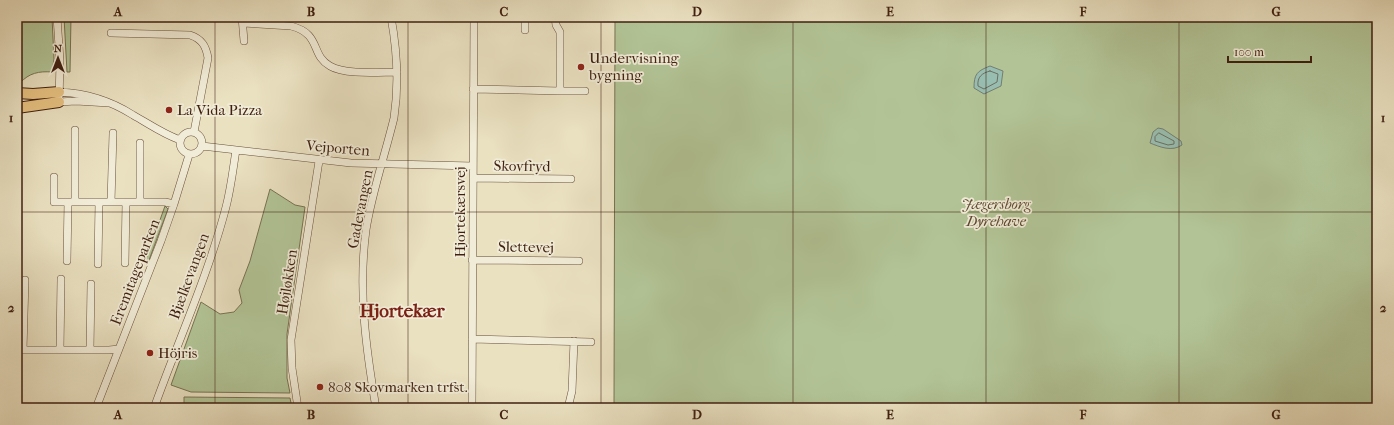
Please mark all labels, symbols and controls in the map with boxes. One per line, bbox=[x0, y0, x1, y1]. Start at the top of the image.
text: A bbox=[113, 4, 123, 19]
text: B bbox=[307, 4, 316, 19]
text: C bbox=[500, 4, 509, 19]
text: D bbox=[692, 4, 702, 19]
text: E bbox=[886, 4, 894, 19]
text: F bbox=[1079, 4, 1087, 19]
text: G bbox=[1271, 4, 1281, 19]
north arrow bbox=[38, 38, 78, 78]
scale bar bbox=[1228, 38, 1311, 64]
text: N bbox=[54, 42, 63, 55]
text: 100 m bbox=[1234, 45, 1264, 59]
place label: Undervisning bygning bbox=[588, 49, 680, 84]
marker: Undervisning bygning bbox=[576, 62, 586, 72]
place label: La Vida Pizza bbox=[177, 101, 263, 119]
marker: La Vida Pizza bbox=[164, 105, 174, 115]
text: 1 bbox=[9, 110, 14, 125]
text: 1 bbox=[1381, 110, 1386, 125]
street label: Vejporten bbox=[304, 136, 371, 160]
street label: Skovfryd bbox=[493, 157, 552, 176]
street label: Hjortekærsvej bbox=[451, 166, 469, 258]
street label: Gadevangen bbox=[344, 168, 377, 250]
park label: Jægersborg Dyrehave bbox=[962, 195, 1032, 230]
street label: Eremitageparken bbox=[106, 216, 164, 328]
street label: Bjælkevangen bbox=[165, 230, 213, 322]
street label: Slettevej bbox=[498, 238, 554, 256]
street label: Højløkken bbox=[273, 248, 301, 316]
text: 2 bbox=[8, 300, 15, 315]
district label: Hjortekær bbox=[360, 300, 445, 322]
text: 2 bbox=[1380, 300, 1387, 315]
place label: Höjris bbox=[158, 344, 198, 362]
marker: Höjris bbox=[145, 348, 155, 358]
place label: 808 Skovmarken trfst. bbox=[328, 378, 468, 396]
marker: 808 Skovmarken trfst. bbox=[315, 382, 325, 392]
text: A bbox=[113, 407, 123, 422]
text: B bbox=[307, 407, 316, 422]
text: C bbox=[500, 407, 509, 422]
text: D bbox=[692, 407, 702, 422]
text: E bbox=[886, 407, 894, 422]
text: F bbox=[1079, 407, 1087, 422]
text: G bbox=[1271, 407, 1281, 422]

